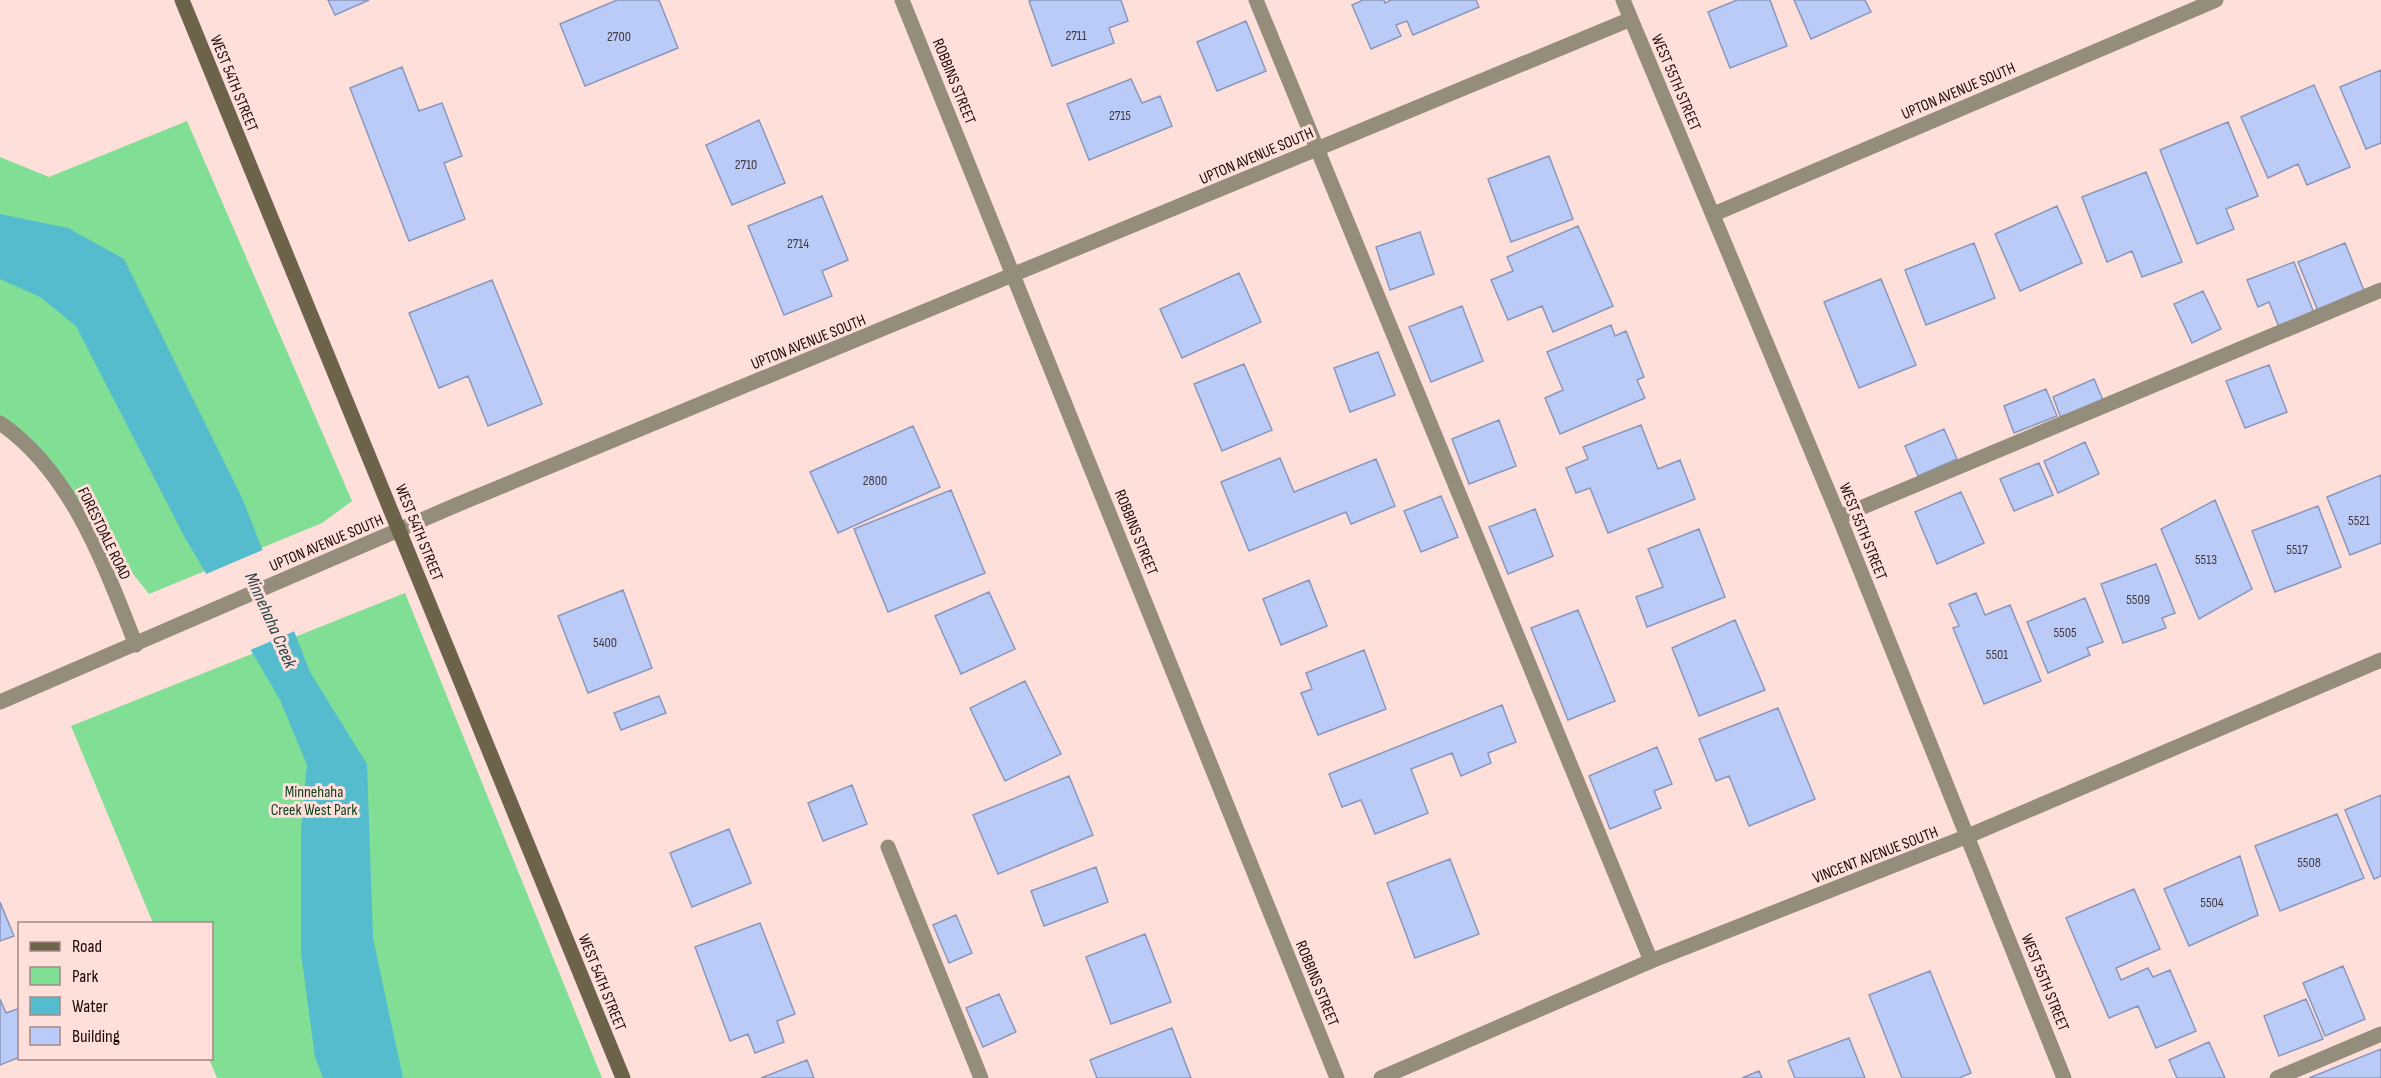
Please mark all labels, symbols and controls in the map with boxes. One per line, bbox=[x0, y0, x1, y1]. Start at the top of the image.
house number: 2711 bbox=[1065, 27, 1087, 44]
house number: 2700 bbox=[607, 28, 631, 45]
street label: WEST 55TH STREET bbox=[1647, 31, 1705, 134]
street label: WEST 54TH STREET bbox=[206, 32, 262, 135]
street label: ROBBINS STREET bbox=[928, 36, 980, 128]
street label: UPTON AVENUE SOUTH bbox=[1899, 59, 2019, 124]
house number: 2715 bbox=[1109, 107, 1131, 124]
street label: UPTON AVENUE SOUTH bbox=[1197, 124, 1317, 189]
house number: 2710 bbox=[735, 156, 757, 173]
house number: 2714 bbox=[787, 235, 809, 252]
street label: UPTON AVENUE SOUTH bbox=[748, 311, 869, 374]
house number: 2800 bbox=[863, 472, 887, 489]
street label: WEST 55TH STREET bbox=[1834, 480, 1891, 583]
street label: WEST 54TH STREET bbox=[391, 481, 447, 584]
street label: FORESTDALE ROAD bbox=[73, 484, 134, 583]
street label: ROBBINS STREET bbox=[1110, 487, 1162, 579]
street label: UPTON AVENUE SOUTH bbox=[267, 511, 387, 576]
house number: 5521 bbox=[2348, 512, 2370, 529]
house number: 5517 bbox=[2286, 541, 2308, 558]
house number: 5513 bbox=[2195, 551, 2217, 568]
water label: Minnehaha Creek bbox=[240, 569, 301, 672]
house number: 5509 bbox=[2126, 591, 2150, 608]
house number: 5505 bbox=[2053, 624, 2077, 641]
house number: 5400 bbox=[593, 634, 617, 651]
house number: 5501 bbox=[1986, 646, 2008, 663]
park label: Minnehaha Creek West Park bbox=[271, 783, 357, 820]
street label: VINCENT AVENUE SOUTH bbox=[1810, 823, 1941, 888]
house number: 5508 bbox=[2297, 854, 2321, 871]
house number: 5504 bbox=[2200, 894, 2224, 911]
legend bbox=[18, 922, 213, 1060]
street label: WEST 54TH STREET bbox=[574, 931, 630, 1034]
street label: WEST 55TH STREET bbox=[2016, 931, 2073, 1034]
text: Road bbox=[72, 936, 102, 957]
street label: ROBBINS STREET bbox=[1291, 938, 1343, 1030]
text: Park bbox=[72, 966, 98, 987]
text: Water bbox=[72, 996, 108, 1017]
text: Building bbox=[72, 1026, 120, 1047]

